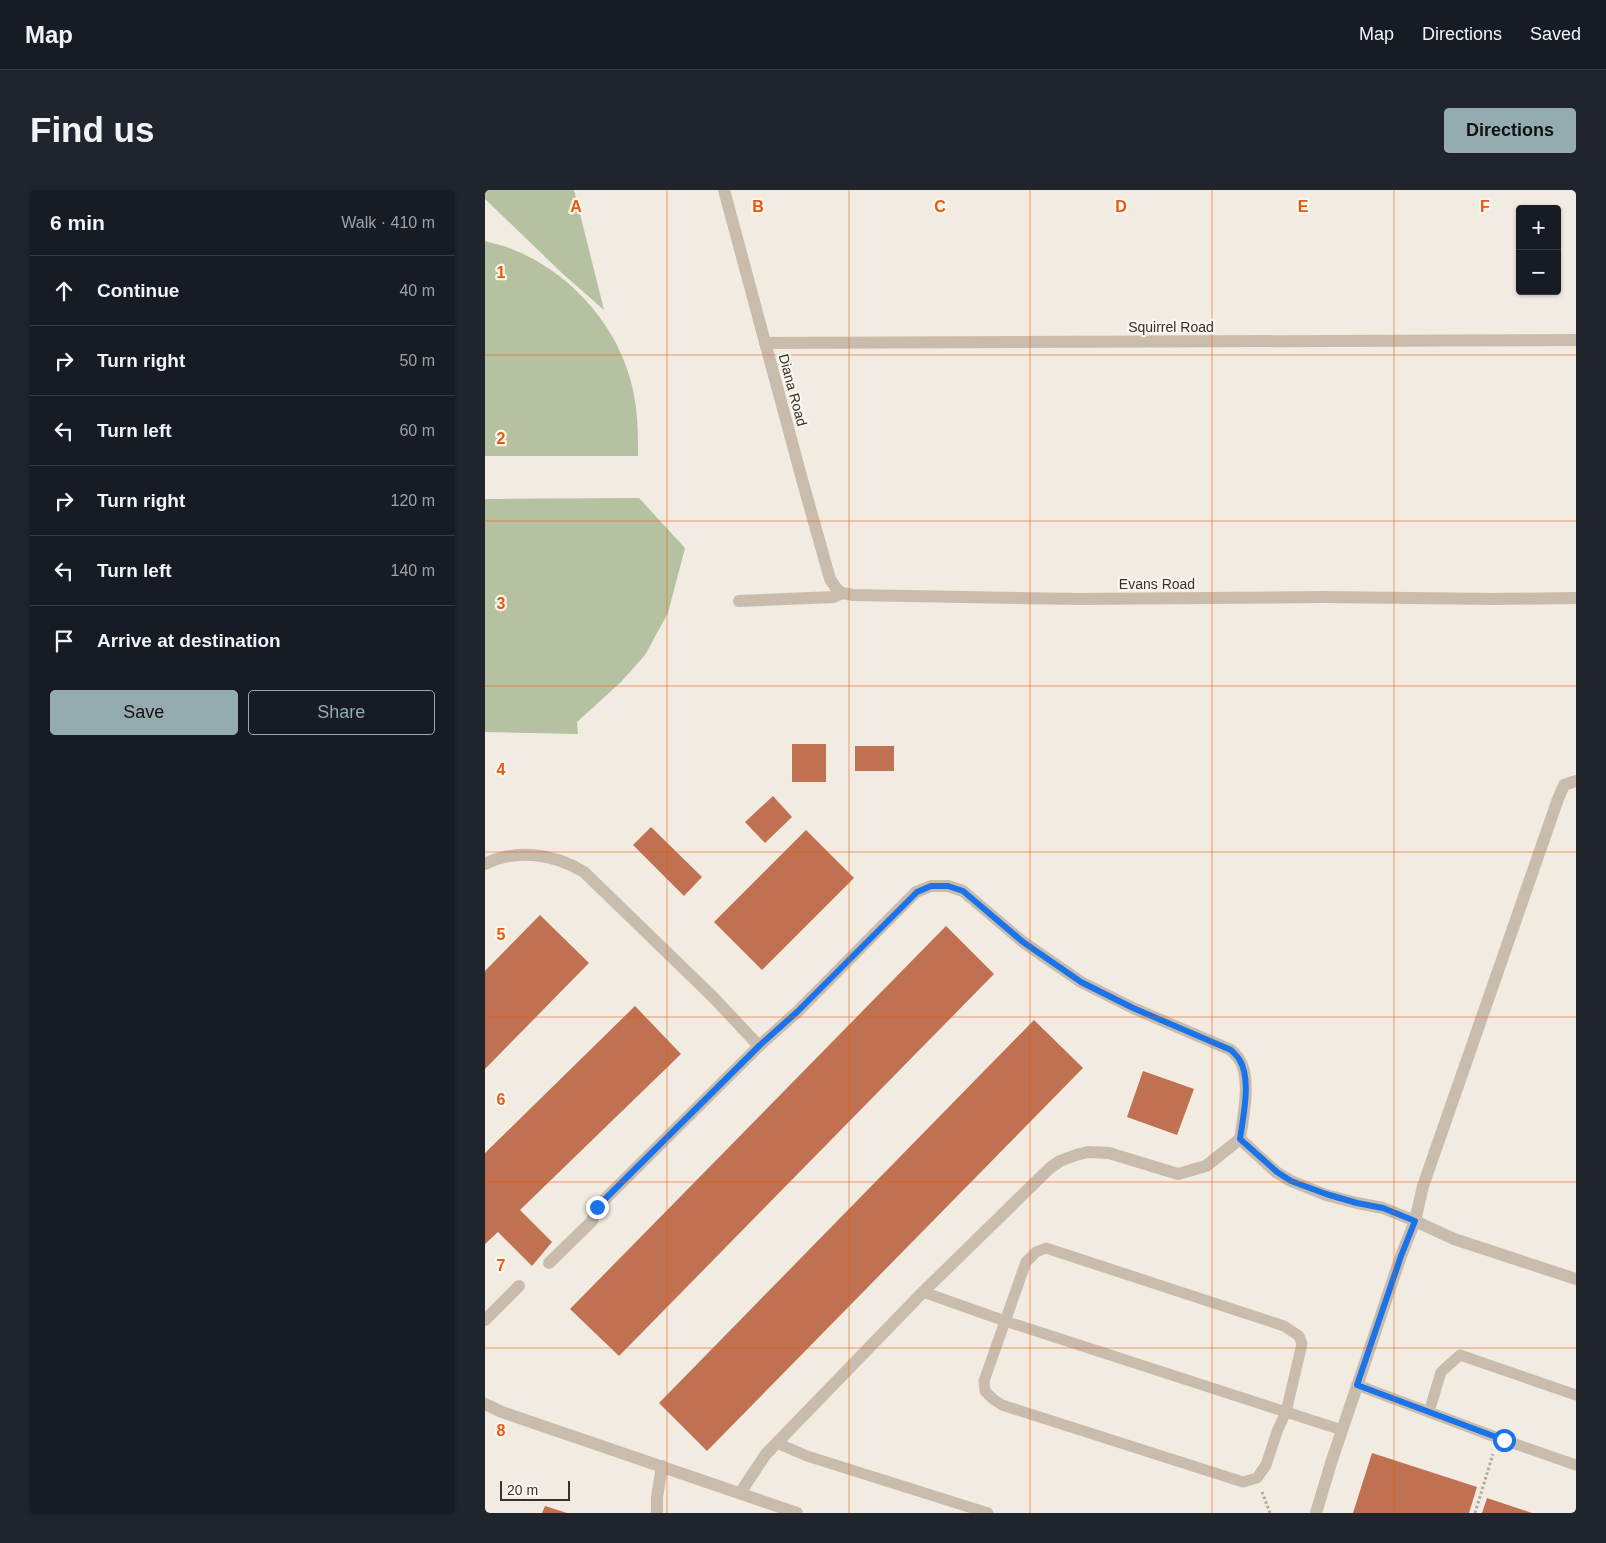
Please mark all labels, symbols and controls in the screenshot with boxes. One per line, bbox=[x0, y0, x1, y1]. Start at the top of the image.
text: Map bbox=[25, 21, 73, 48]
text: Map bbox=[1359, 24, 1394, 44]
text: Directions bbox=[1422, 24, 1502, 44]
text: Saved bbox=[1530, 24, 1581, 44]
button: Directions bbox=[1444, 108, 1576, 153]
text: Find us bbox=[30, 110, 154, 149]
text: A bbox=[570, 198, 582, 215]
text: B bbox=[752, 198, 764, 215]
text: C bbox=[934, 198, 946, 215]
text: D bbox=[1115, 198, 1127, 215]
text: E bbox=[1298, 198, 1309, 215]
text: F bbox=[1480, 198, 1490, 215]
map controls bbox=[1516, 205, 1561, 295]
button: + bbox=[1516, 205, 1561, 250]
text: 6 min bbox=[50, 211, 105, 234]
text: Walk · 410 m bbox=[341, 214, 435, 231]
button: − bbox=[1516, 250, 1561, 295]
text: 1 bbox=[497, 264, 506, 281]
icon: ahead bbox=[50, 277, 78, 305]
text: Continue bbox=[97, 280, 179, 301]
text: 40 m bbox=[399, 282, 435, 299]
street label: Squirrel Road bbox=[1128, 319, 1214, 335]
icon: right bbox=[50, 347, 78, 375]
text: Turn right bbox=[97, 350, 185, 371]
text: 50 m bbox=[399, 352, 435, 369]
street label: Diana Road bbox=[776, 352, 810, 428]
icon: left bbox=[50, 417, 78, 445]
text: Turn left bbox=[97, 420, 172, 441]
text: 60 m bbox=[399, 422, 435, 439]
text: 2 bbox=[497, 430, 506, 447]
icon: right bbox=[50, 487, 78, 515]
text: Turn right bbox=[97, 490, 185, 511]
text: 120 m bbox=[391, 492, 435, 509]
icon: left bbox=[50, 557, 78, 585]
text: Turn left bbox=[97, 560, 172, 581]
text: 140 m bbox=[391, 562, 435, 579]
street label: Evans Road bbox=[1119, 576, 1195, 592]
text: 3 bbox=[497, 595, 506, 612]
icon: arrive bbox=[50, 627, 78, 655]
text: Arrive at destination bbox=[97, 630, 281, 651]
button: Save bbox=[50, 690, 238, 735]
button: Share bbox=[248, 690, 435, 735]
text: 4 bbox=[497, 761, 506, 778]
text: 5 bbox=[497, 926, 506, 943]
text: 6 bbox=[497, 1091, 506, 1108]
route end bbox=[586, 1196, 609, 1219]
text: 7 bbox=[497, 1257, 506, 1274]
text: 8 bbox=[497, 1422, 506, 1439]
route start bbox=[1493, 1429, 1516, 1452]
scale bar bbox=[500, 1478, 570, 1501]
text: 20 m bbox=[507, 1482, 538, 1498]

